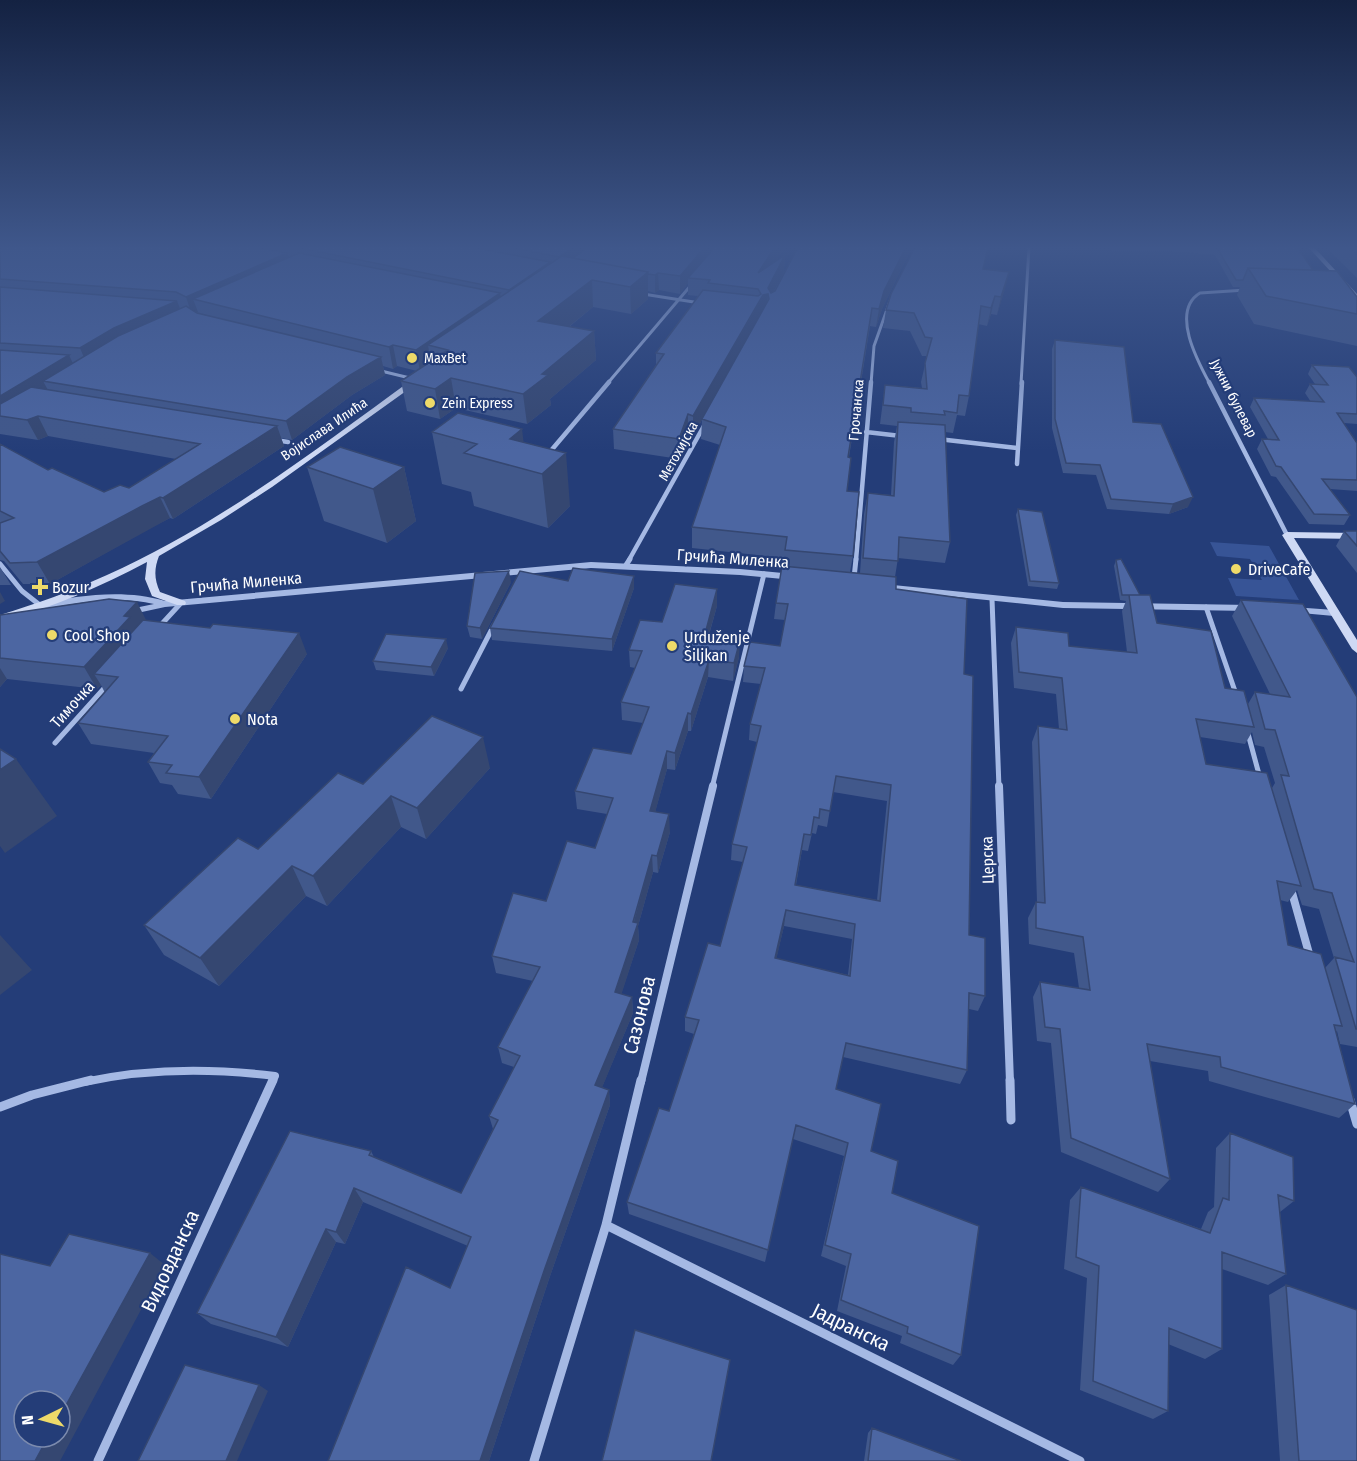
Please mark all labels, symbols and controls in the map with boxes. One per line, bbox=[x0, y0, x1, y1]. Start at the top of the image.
place label: MaxBet bbox=[424, 350, 467, 367]
marker: MaxBet bbox=[405, 351, 419, 365]
street label: Јужни булевар bbox=[1206, 356, 1261, 440]
street label: Грочанска bbox=[845, 378, 868, 442]
street label: Војислава Илића bbox=[278, 394, 371, 465]
place label: Zein Express bbox=[442, 395, 513, 412]
marker: Zein Express bbox=[423, 396, 437, 410]
street label: Метохијска bbox=[655, 418, 702, 484]
street label: Грчића Миленка bbox=[676, 545, 790, 572]
place label: DriveCafe bbox=[1248, 560, 1310, 579]
marker: DriveCafe bbox=[1229, 562, 1243, 576]
street label: Грчића Миленка bbox=[189, 568, 303, 597]
place label: Bozur bbox=[52, 578, 90, 597]
marker: Bozur bbox=[33, 580, 47, 594]
place label: Cool Shop bbox=[64, 626, 130, 645]
marker: Cool Shop bbox=[45, 628, 59, 642]
place label: Urduženje Šiljkan bbox=[684, 628, 750, 665]
marker: Urduženje Šiljkan bbox=[665, 639, 679, 653]
street label: Тимочка bbox=[46, 677, 98, 732]
place label: Nota bbox=[247, 710, 278, 729]
marker: Nota bbox=[228, 712, 242, 726]
street label: Церска bbox=[977, 836, 998, 884]
street label: Сазонова bbox=[618, 973, 660, 1057]
street label: Видовданска bbox=[136, 1206, 204, 1316]
street label: Јадранска bbox=[808, 1298, 894, 1356]
north arrow bbox=[12, 1389, 72, 1449]
text: N bbox=[18, 1415, 37, 1426]

